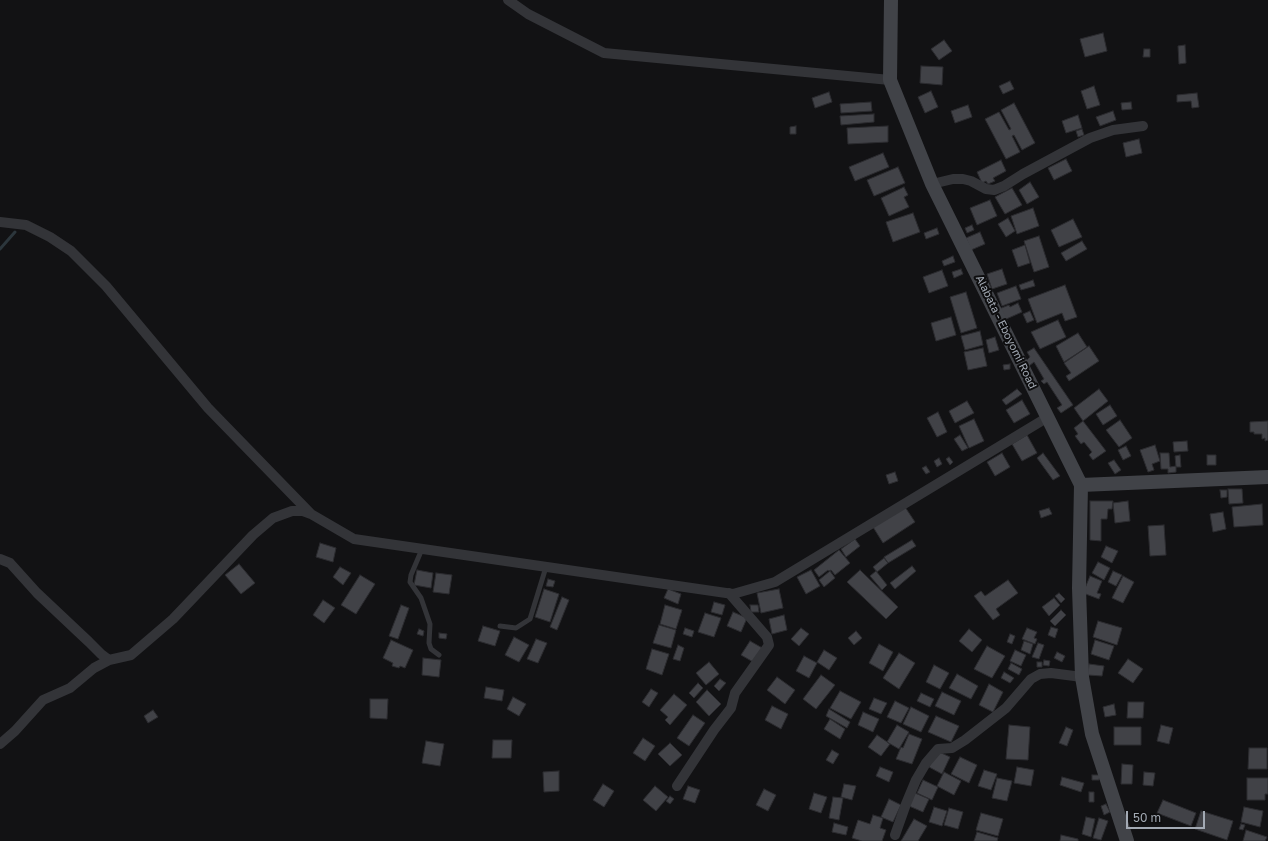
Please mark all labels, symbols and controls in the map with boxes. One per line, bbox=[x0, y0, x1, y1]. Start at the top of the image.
street label: Alabata - Eboyomi Road bbox=[973, 273, 1039, 391]
scale bar bbox=[1128, 803, 1207, 829]
text: 50 m bbox=[1133, 810, 1161, 825]

